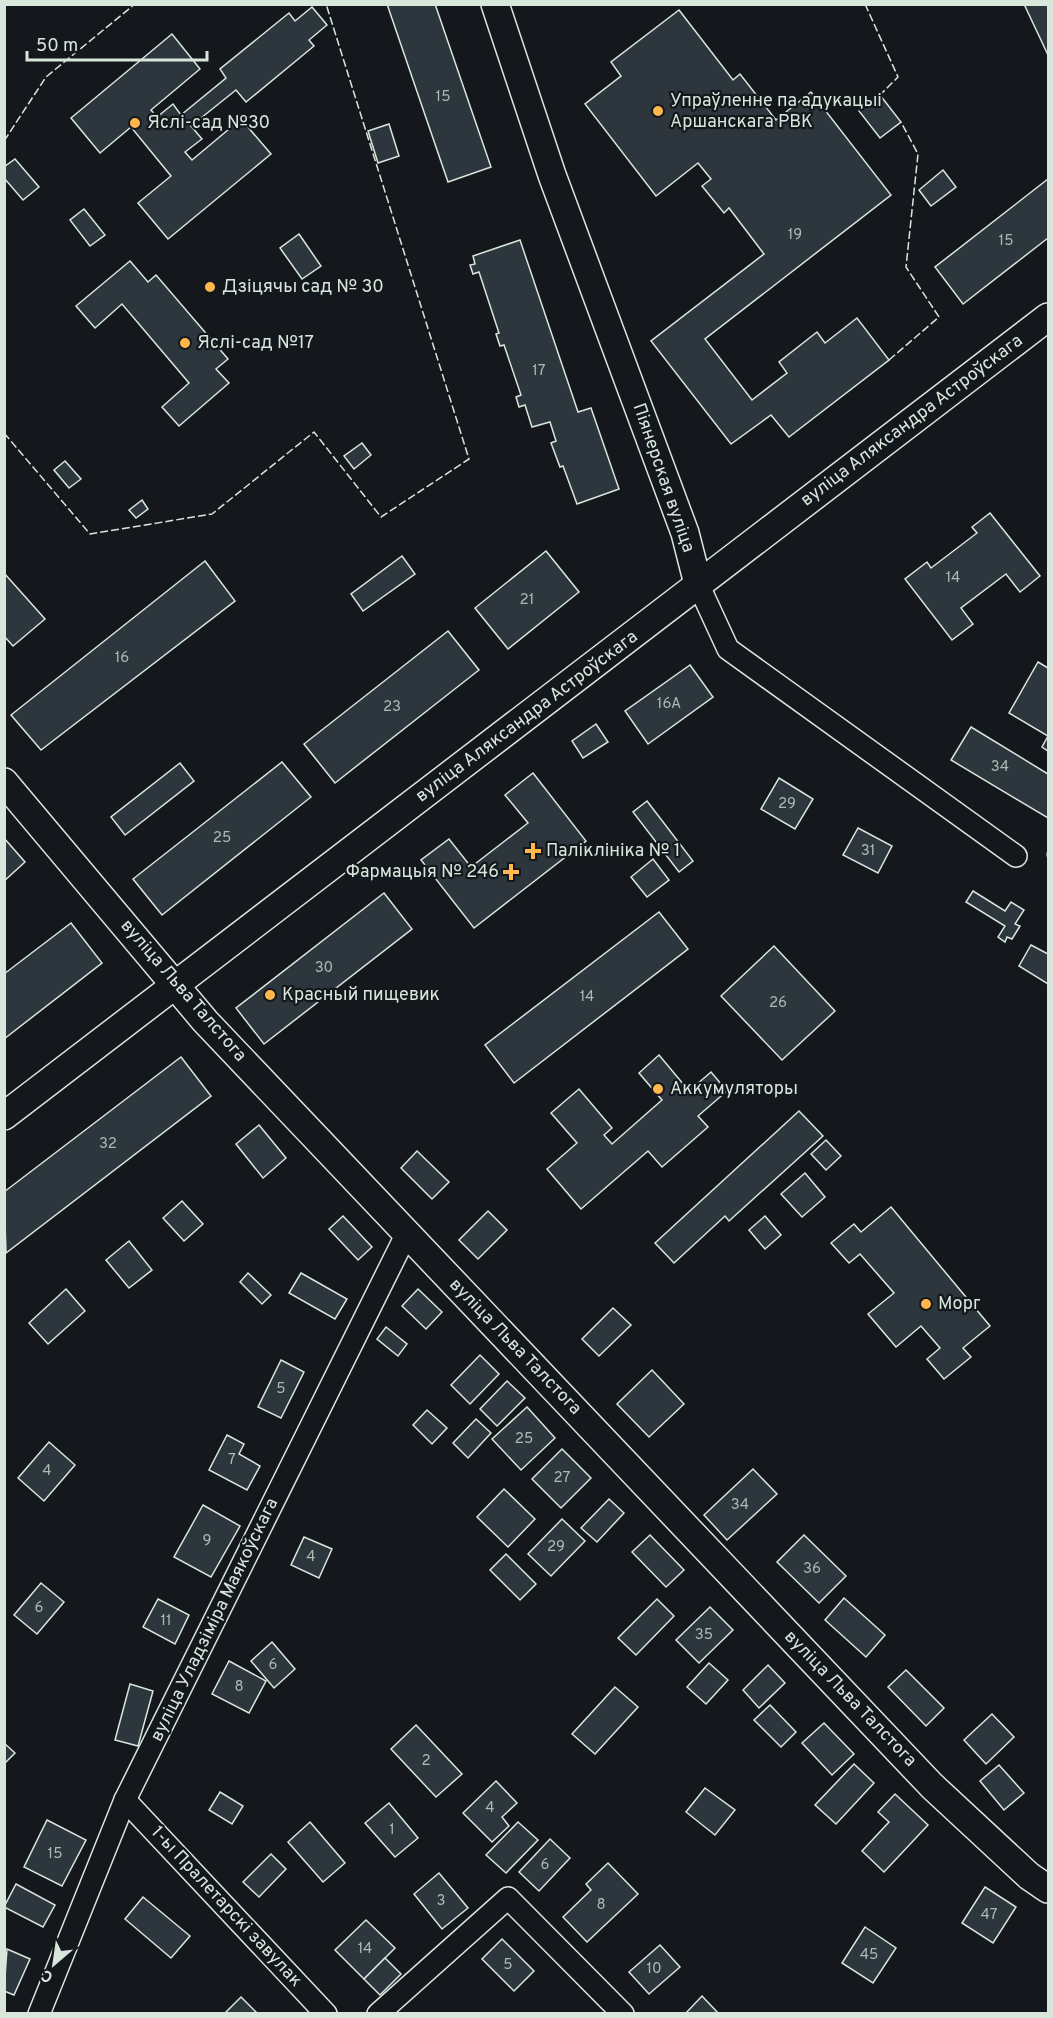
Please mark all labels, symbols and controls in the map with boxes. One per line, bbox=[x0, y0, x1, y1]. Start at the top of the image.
scale bar bbox=[27, 24, 207, 62]
text: 50 m bbox=[36, 35, 78, 58]
house number: 15 bbox=[436, 88, 450, 107]
place label: Упраўленне па адукацыі Аршанскага РВК bbox=[670, 90, 882, 134]
marker: Упраўленне па адукацыі Аршанскага РВК bbox=[651, 104, 665, 118]
place label: Яслі-сад №30 bbox=[147, 112, 270, 135]
marker: Яслі-сад №30 bbox=[128, 116, 142, 130]
house number: 19 bbox=[788, 226, 802, 245]
house number: 15 bbox=[999, 232, 1013, 251]
place label: Дзіцячы сад № 30 bbox=[222, 276, 384, 299]
marker: Дзіцячы сад № 30 bbox=[203, 280, 217, 294]
street label: вуліца Аляксандра Астроўскага bbox=[796, 330, 1028, 512]
place label: Яслі-сад №17 bbox=[197, 332, 314, 355]
marker: Яслі-сад №17 bbox=[178, 336, 192, 350]
house number: 17 bbox=[532, 362, 546, 381]
street label: Піянерская вуліца bbox=[627, 400, 699, 556]
house number: 14 bbox=[946, 569, 960, 588]
house number: 21 bbox=[520, 591, 534, 610]
street label: вуліца Аляксандра Астроўскага bbox=[411, 626, 643, 808]
house number: 16 bbox=[115, 649, 129, 668]
house number: 16А bbox=[657, 695, 681, 714]
house number: 23 bbox=[383, 698, 401, 717]
house number: 34 bbox=[991, 758, 1009, 777]
house number: 29 bbox=[778, 795, 796, 814]
house number: 25 bbox=[213, 829, 231, 848]
place label: Паліклініка № 1 bbox=[546, 840, 680, 863]
marker: Паліклініка № 1 bbox=[524, 842, 542, 860]
house number: 31 bbox=[861, 842, 875, 861]
place label: Фармацыя № 246 bbox=[346, 861, 499, 884]
marker: Фармацыя № 246 bbox=[504, 865, 518, 879]
street label: вуліца Льва Талстога bbox=[115, 915, 251, 1067]
house number: 30 bbox=[315, 959, 333, 978]
place label: Красный пищевик bbox=[282, 984, 440, 1007]
marker: Красный пищевик bbox=[263, 988, 277, 1002]
house number: 14 bbox=[580, 988, 594, 1007]
house number: 26 bbox=[769, 994, 787, 1013]
place label: Аккумуляторы bbox=[670, 1078, 798, 1101]
marker: Аккумуляторы bbox=[651, 1082, 665, 1096]
house number: 32 bbox=[99, 1135, 117, 1154]
street label: вуліца Льва Талстога bbox=[444, 1274, 586, 1420]
place label: Морг bbox=[938, 1293, 981, 1316]
marker: Морг bbox=[919, 1297, 933, 1311]
house number: 5 bbox=[276, 1380, 286, 1399]
house number: 25 bbox=[515, 1430, 533, 1449]
house number: 7 bbox=[228, 1451, 236, 1470]
house number: 4 bbox=[42, 1462, 52, 1481]
house number: 27 bbox=[554, 1469, 571, 1488]
street label: вуліца Уладзіміра Маякоўскага bbox=[146, 1494, 284, 1746]
house number: 34 bbox=[731, 1496, 749, 1515]
house number: 9 bbox=[203, 1532, 211, 1551]
house number: 29 bbox=[547, 1538, 565, 1557]
house number: 4 bbox=[306, 1548, 316, 1567]
house number: 36 bbox=[803, 1560, 821, 1579]
house number: 6 bbox=[35, 1599, 44, 1618]
house number: 11 bbox=[160, 1612, 172, 1631]
house number: 35 bbox=[695, 1626, 713, 1645]
street label: вуліца Льва Талстога bbox=[779, 1626, 921, 1772]
house number: 6 bbox=[269, 1656, 278, 1675]
house number: 8 bbox=[234, 1678, 244, 1697]
house number: 2 bbox=[421, 1752, 431, 1771]
house number: 4 bbox=[485, 1799, 495, 1818]
house number: 1 bbox=[389, 1821, 395, 1840]
street label: 1-ы Пралетарскі завулак bbox=[145, 1822, 307, 1992]
house number: 15 bbox=[48, 1845, 62, 1864]
house number: 6 bbox=[541, 1856, 550, 1875]
house number: 3 bbox=[436, 1892, 446, 1911]
house number: 8 bbox=[596, 1896, 606, 1915]
house number: 47 bbox=[981, 1906, 998, 1925]
north arrow bbox=[24, 1934, 84, 1994]
house number: 14 bbox=[358, 1940, 372, 1959]
house number: 45 bbox=[860, 1946, 878, 1965]
house number: 5 bbox=[503, 1956, 513, 1975]
house number: 10 bbox=[646, 1960, 662, 1979]
text: С bbox=[38, 1964, 57, 1987]

